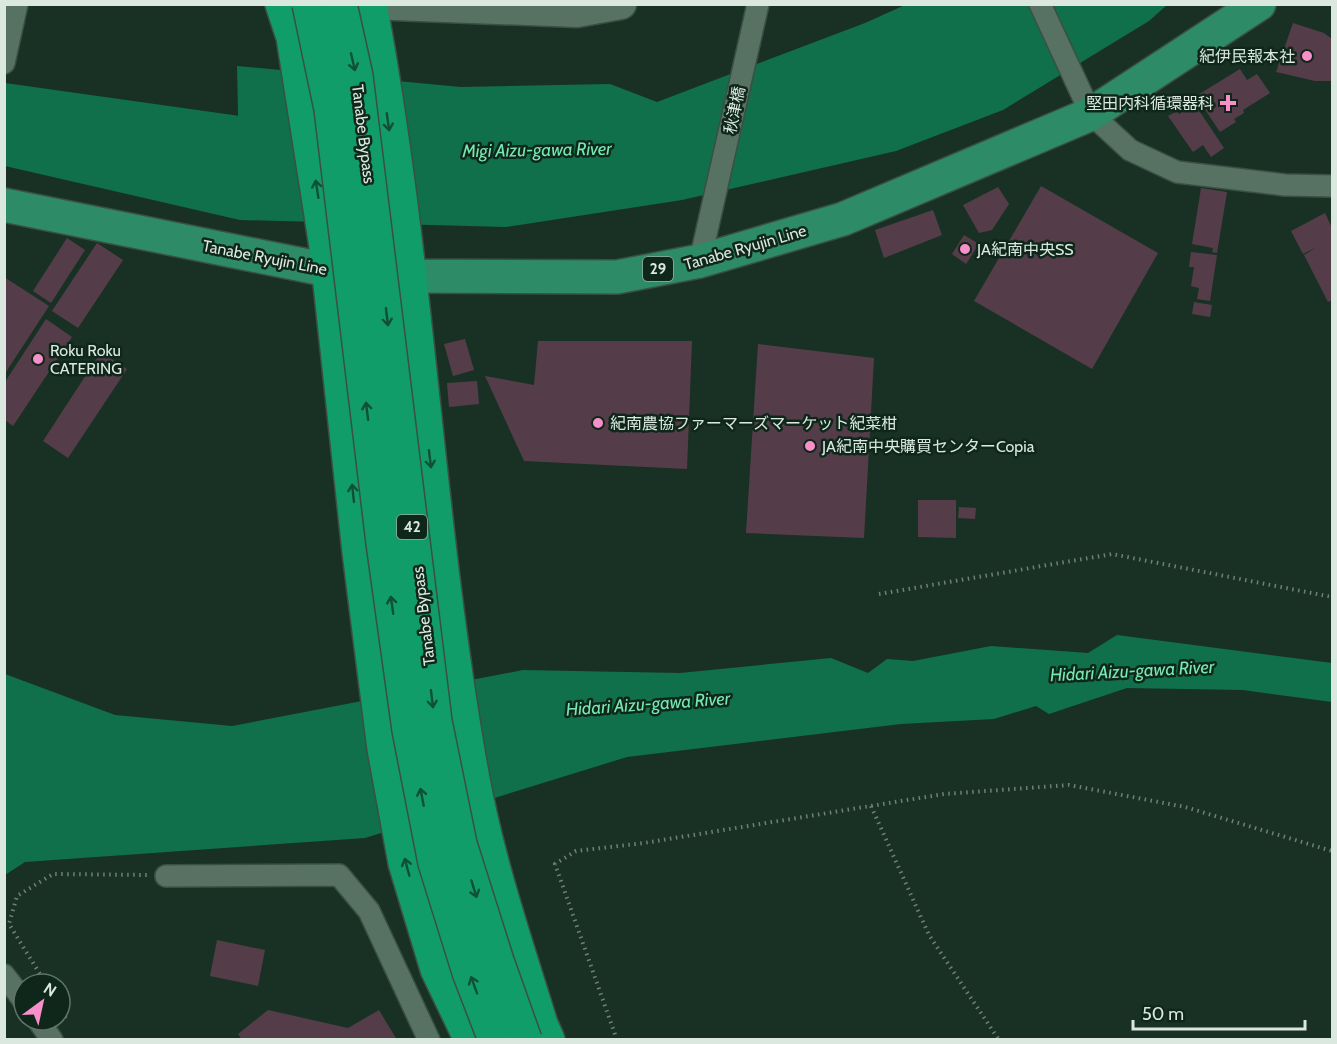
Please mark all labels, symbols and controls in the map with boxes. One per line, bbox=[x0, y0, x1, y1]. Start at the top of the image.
place label: 紀伊民報本社 bbox=[1199, 47, 1295, 66]
marker: 紀伊民報本社 bbox=[1300, 49, 1314, 63]
one-way arrow bbox=[348, 52, 360, 71]
street label: Tanabe Bypass bbox=[348, 83, 379, 185]
street label: 秋津橋 bbox=[720, 85, 749, 136]
place label: 堅田内科循環器科 bbox=[1086, 94, 1214, 113]
marker: 堅田内科循環器科 bbox=[1219, 94, 1237, 112]
one-way arrow bbox=[383, 111, 394, 131]
water label: Migi Aizu-gawa River bbox=[461, 138, 613, 162]
one-way arrow bbox=[311, 180, 322, 200]
street label: Tanabe Ryujin Line bbox=[682, 221, 809, 274]
street label: Tanabe Ryujin Line bbox=[201, 236, 329, 279]
place label: JA紀南中央SS bbox=[976, 240, 1074, 259]
marker: JA紀南中央SS bbox=[958, 242, 972, 256]
road number: 29 bbox=[643, 257, 673, 281]
one-way arrow bbox=[381, 307, 392, 327]
place label: Roku Roku CATERING bbox=[50, 341, 122, 378]
marker: Roku Roku CATERING bbox=[31, 352, 45, 366]
one-way arrow bbox=[362, 402, 373, 422]
place label: 紀南農協ファーマーズマーケット紀菜柑 bbox=[610, 414, 897, 433]
marker: 紀南農協ファーマーズマーケット紀菜柑 bbox=[591, 416, 605, 430]
place label: JA紀南中央購買センターCopia bbox=[821, 437, 1035, 456]
marker: JA紀南中央購買センターCopia bbox=[803, 439, 817, 453]
one-way arrow bbox=[425, 449, 436, 468]
one-way arrow bbox=[347, 484, 358, 504]
road number: 42 bbox=[397, 515, 427, 539]
street label: Tanabe Bypass bbox=[408, 565, 439, 667]
one-way arrow bbox=[386, 595, 397, 615]
water label: Hidari Aizu-gawa River bbox=[1049, 656, 1216, 686]
water label: Hidari Aizu-gawa River bbox=[565, 687, 732, 721]
one-way arrow bbox=[427, 688, 438, 708]
one-way arrow bbox=[416, 788, 427, 808]
one-way arrow bbox=[401, 858, 412, 877]
one-way arrow bbox=[469, 879, 480, 898]
north arrow bbox=[12, 972, 72, 1032]
one-way arrow bbox=[468, 976, 479, 995]
text: N bbox=[40, 979, 60, 1001]
scale bar bbox=[1133, 993, 1306, 1031]
text: 50 m bbox=[1142, 1003, 1184, 1025]

